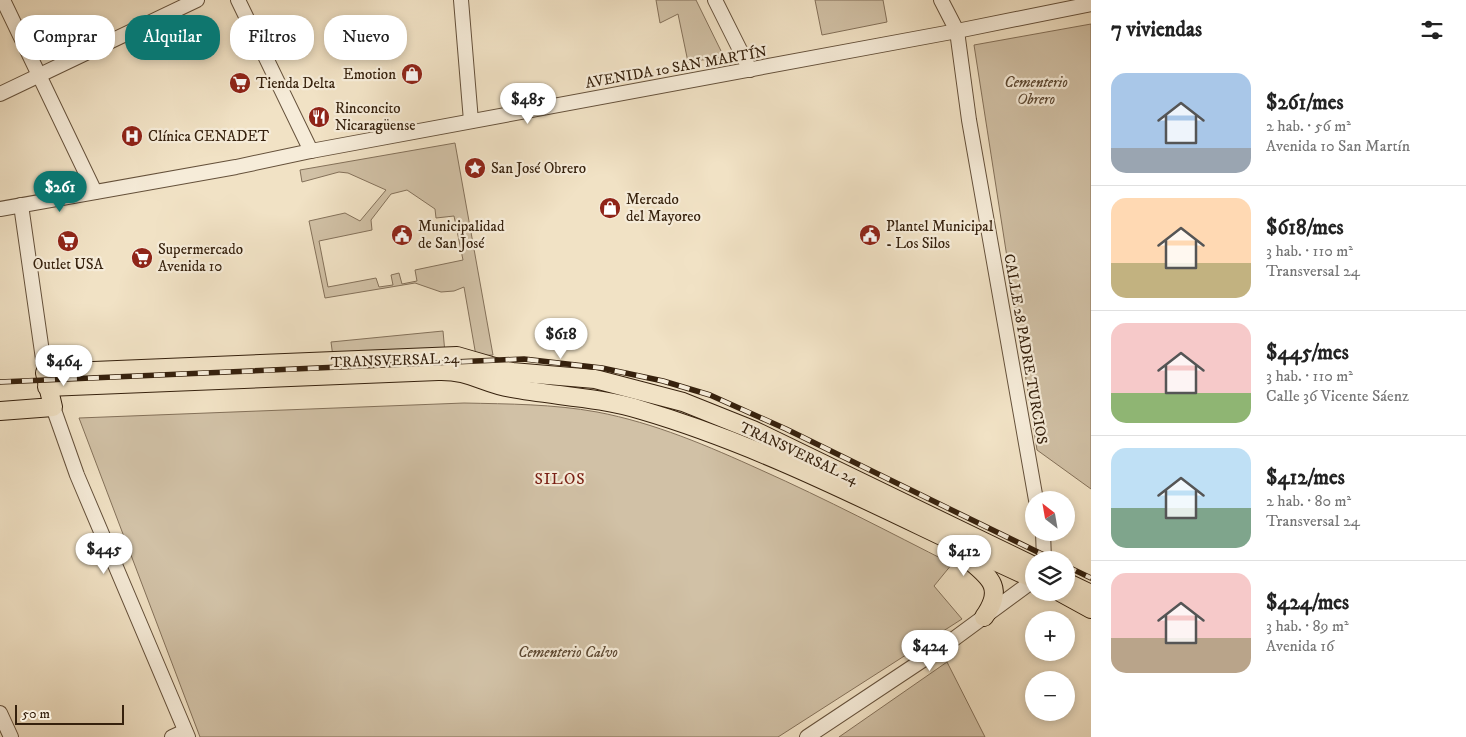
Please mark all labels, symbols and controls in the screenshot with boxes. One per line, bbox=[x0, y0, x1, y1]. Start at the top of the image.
chip: Comprar bbox=[15, 15, 115, 60]
chip: Alquilar bbox=[125, 15, 220, 60]
chip: Filtros bbox=[230, 15, 314, 60]
chip: Nuevo bbox=[324, 15, 407, 60]
icon: filters bbox=[1418, 16, 1446, 44]
text: 7 viviendas bbox=[1111, 17, 1202, 43]
street label: AVENIDA 10 SAN MARTÍN bbox=[584, 41, 768, 93]
shop icon: Emotion bbox=[400, 62, 424, 86]
place label: Emotion bbox=[343, 65, 396, 84]
supermarket icon: Tienda Delta bbox=[228, 71, 252, 95]
park label: Cementerio Obrero bbox=[1004, 73, 1068, 109]
place label: Tienda Delta bbox=[256, 74, 336, 93]
pin: $485 bbox=[498, 82, 558, 125]
text: $485 bbox=[511, 89, 545, 109]
text: $261/mes bbox=[1266, 90, 1343, 116]
icon: home bbox=[1151, 93, 1211, 153]
place label: Rinconcito Nicaragüense bbox=[335, 99, 415, 135]
restaurant icon: Rinconcito Nicaragüense bbox=[307, 105, 331, 129]
text: 2 hab. · 56 m² bbox=[1266, 116, 1351, 136]
hospital icon: Clínica CENADET bbox=[120, 124, 144, 148]
place label: Clínica CENADET bbox=[148, 127, 270, 146]
text: Avenida 10 San Martín bbox=[1266, 136, 1410, 156]
place icon: San José Obrero bbox=[463, 156, 487, 180]
place label: San José Obrero bbox=[491, 159, 586, 178]
pin: $261 bbox=[30, 170, 90, 213]
text: $261 bbox=[45, 177, 75, 197]
place label: Mercado del Mayoreo bbox=[626, 190, 701, 226]
shop icon: Mercado del Mayoreo bbox=[598, 196, 622, 220]
text: $618/mes bbox=[1266, 215, 1344, 241]
place label: Municipalidad de San José bbox=[418, 217, 505, 253]
place label: Plantel Municipal - Los Silos bbox=[886, 217, 994, 253]
icon: home bbox=[1151, 218, 1211, 278]
public building icon: Municipalidad de San José bbox=[390, 223, 414, 247]
public building icon: Plantel Municipal - Los Silos bbox=[858, 223, 882, 247]
supermarket icon: Outlet USA bbox=[56, 229, 80, 253]
place label: Supermercado Avenida 10 bbox=[158, 240, 243, 276]
text: 3 hab. · 110 m² bbox=[1266, 241, 1353, 261]
supermarket icon: Supermercado Avenida 10 bbox=[130, 246, 154, 270]
street label: CALLE 28 PADRE TURCIOS bbox=[999, 252, 1052, 446]
place label: Outlet USA bbox=[33, 255, 104, 274]
text: Transversal 24 bbox=[1266, 261, 1360, 281]
pin: $618 bbox=[531, 318, 591, 360]
text: $618 bbox=[546, 324, 576, 344]
text: $445/mes bbox=[1266, 340, 1349, 366]
icon: home bbox=[1151, 343, 1211, 403]
pin: $464 bbox=[34, 344, 94, 387]
street label: TRANSVERSAL 24 bbox=[330, 349, 460, 372]
text: $464 bbox=[46, 351, 82, 371]
text: 3 hab. · 110 m² bbox=[1266, 366, 1353, 386]
text: Calle 36 Vicente Sáenz bbox=[1266, 386, 1409, 406]
street label: TRANSVERSAL 24 bbox=[737, 418, 861, 489]
text: $412/mes bbox=[1266, 465, 1345, 491]
icon: home bbox=[1151, 468, 1211, 528]
district label: SILOS bbox=[534, 469, 586, 489]
north arrow bbox=[1025, 491, 1075, 541]
map controls bbox=[1025, 491, 1075, 721]
text: 2 hab. · 80 m² bbox=[1266, 491, 1351, 511]
text: Transversal 24 bbox=[1266, 511, 1360, 531]
pin: $445 bbox=[74, 532, 134, 575]
pin: $412 bbox=[934, 534, 994, 577]
text: $445 bbox=[87, 539, 122, 559]
text: $412 bbox=[948, 541, 980, 561]
button: layers bbox=[1025, 551, 1075, 601]
text: $424/mes bbox=[1266, 590, 1349, 616]
icon: home bbox=[1151, 593, 1211, 653]
button: + bbox=[1025, 611, 1075, 661]
text: 3 hab. · 89 m² bbox=[1266, 616, 1349, 636]
pin: $424 bbox=[900, 630, 960, 672]
text: $424 bbox=[912, 636, 948, 656]
text: Avenida 16 bbox=[1266, 636, 1334, 656]
park label: Cementerio Calvo bbox=[518, 643, 618, 662]
button: − bbox=[1025, 671, 1075, 721]
scale bar bbox=[15, 702, 124, 725]
text: 50 m bbox=[22, 705, 50, 723]

